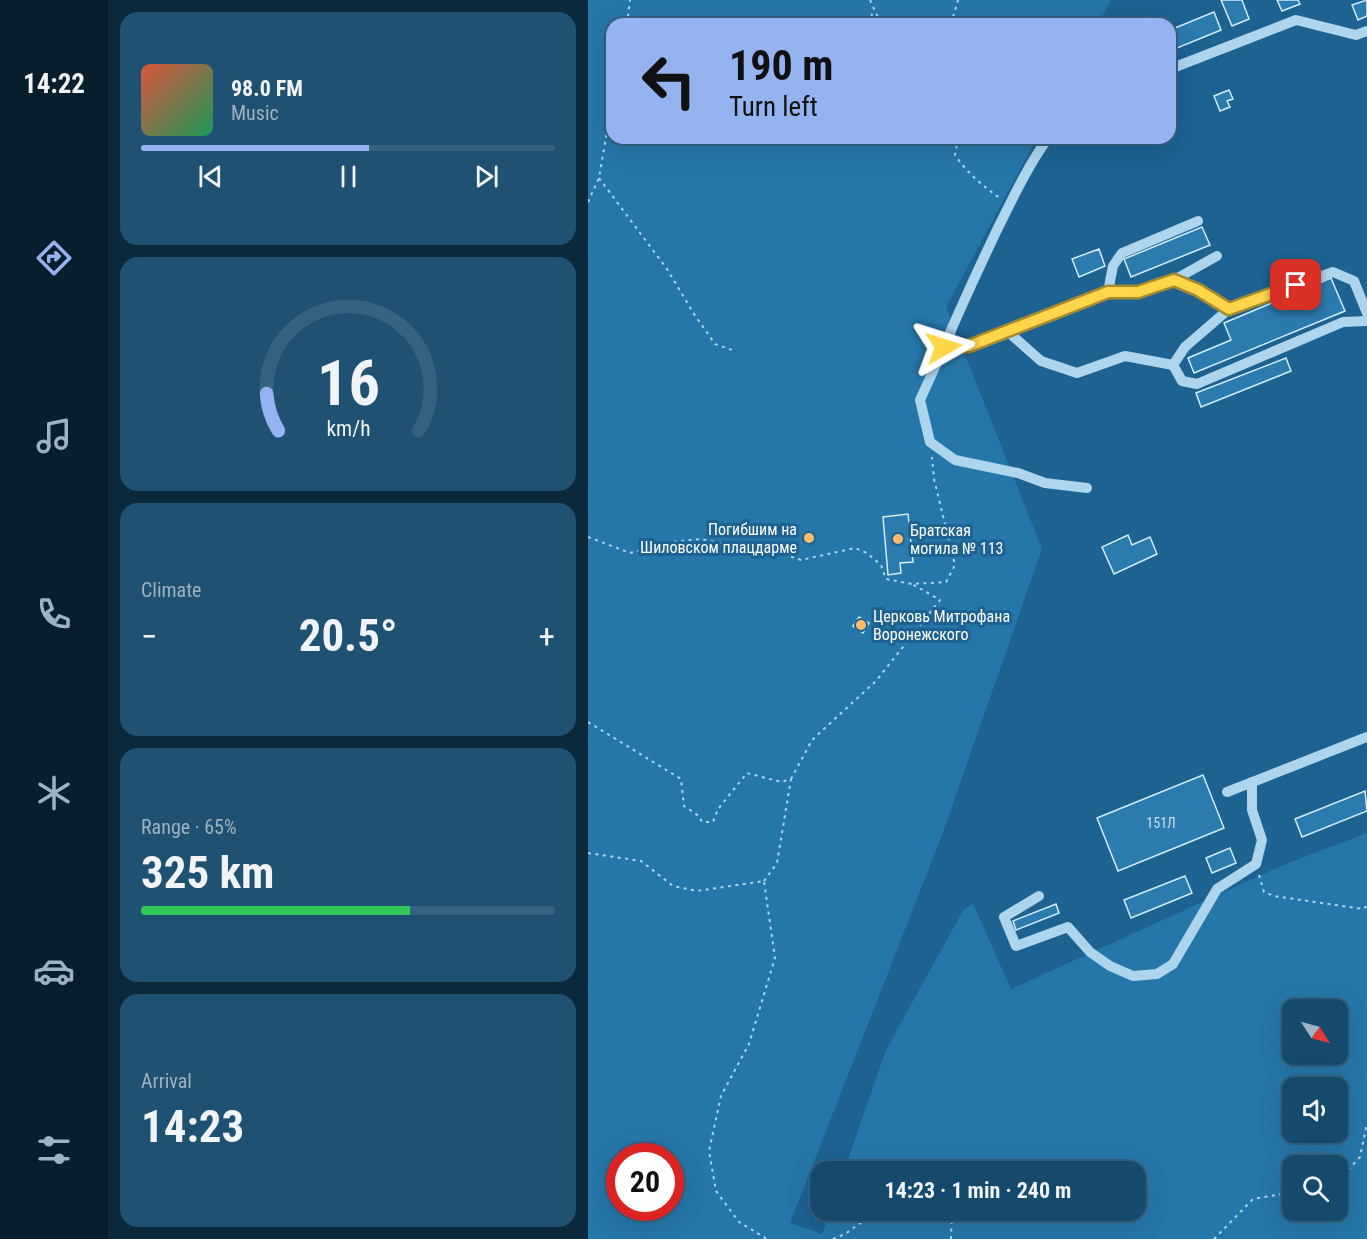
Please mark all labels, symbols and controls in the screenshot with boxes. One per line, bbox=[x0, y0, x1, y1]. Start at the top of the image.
text: 190 m bbox=[729, 41, 834, 90]
icon: left bbox=[630, 42, 708, 120]
text: 14:22 bbox=[23, 68, 85, 100]
text: 98.0 FM bbox=[231, 76, 303, 101]
text: Turn left bbox=[729, 91, 818, 123]
text: Music bbox=[231, 101, 279, 125]
icon: previous bbox=[194, 160, 227, 193]
icon: pause bbox=[332, 160, 365, 193]
icon: next bbox=[470, 160, 503, 193]
icon: directions bbox=[33, 237, 75, 279]
pin bbox=[1270, 259, 1321, 310]
icon: arrive bbox=[1279, 268, 1312, 301]
position arrow bbox=[912, 315, 976, 379]
text: 16 bbox=[316, 347, 380, 420]
icon: music bbox=[33, 415, 75, 457]
text: km/h bbox=[326, 417, 370, 442]
place label: Погибшим на Шиловском плацдарме bbox=[640, 520, 797, 557]
place label: Братская могила № 113 bbox=[910, 521, 1004, 558]
marker: Погибшим на Шиловском плацдарме bbox=[802, 531, 816, 545]
marker: Братская могила № 113 bbox=[891, 532, 905, 546]
text: Climate bbox=[141, 578, 201, 602]
icon: phone bbox=[33, 593, 75, 635]
place label: Церковь Митрофана Воронежского bbox=[873, 607, 1010, 644]
text: 20.5° bbox=[299, 609, 397, 662]
text: − bbox=[141, 617, 158, 656]
text: + bbox=[539, 617, 555, 656]
marker: Церковь Митрофана Воронежского bbox=[854, 618, 868, 632]
icon: climate bbox=[33, 772, 75, 814]
text: Range · 65% bbox=[141, 815, 237, 839]
house number: 151Л bbox=[1146, 815, 1176, 831]
text: 325 km bbox=[141, 846, 274, 899]
icon: car bbox=[33, 950, 75, 992]
north arrow bbox=[1282, 999, 1348, 1065]
map controls bbox=[1282, 999, 1348, 1221]
text: Arrival bbox=[141, 1069, 192, 1093]
button: sound bbox=[1282, 1077, 1348, 1143]
text: 14:23 bbox=[141, 1100, 244, 1153]
icon: filters bbox=[33, 1129, 75, 1171]
speed limit sign: 20 bbox=[606, 1143, 684, 1221]
button: search bbox=[1282, 1155, 1348, 1221]
text: 14:23 · 1 min · 240 m bbox=[885, 1178, 1071, 1203]

